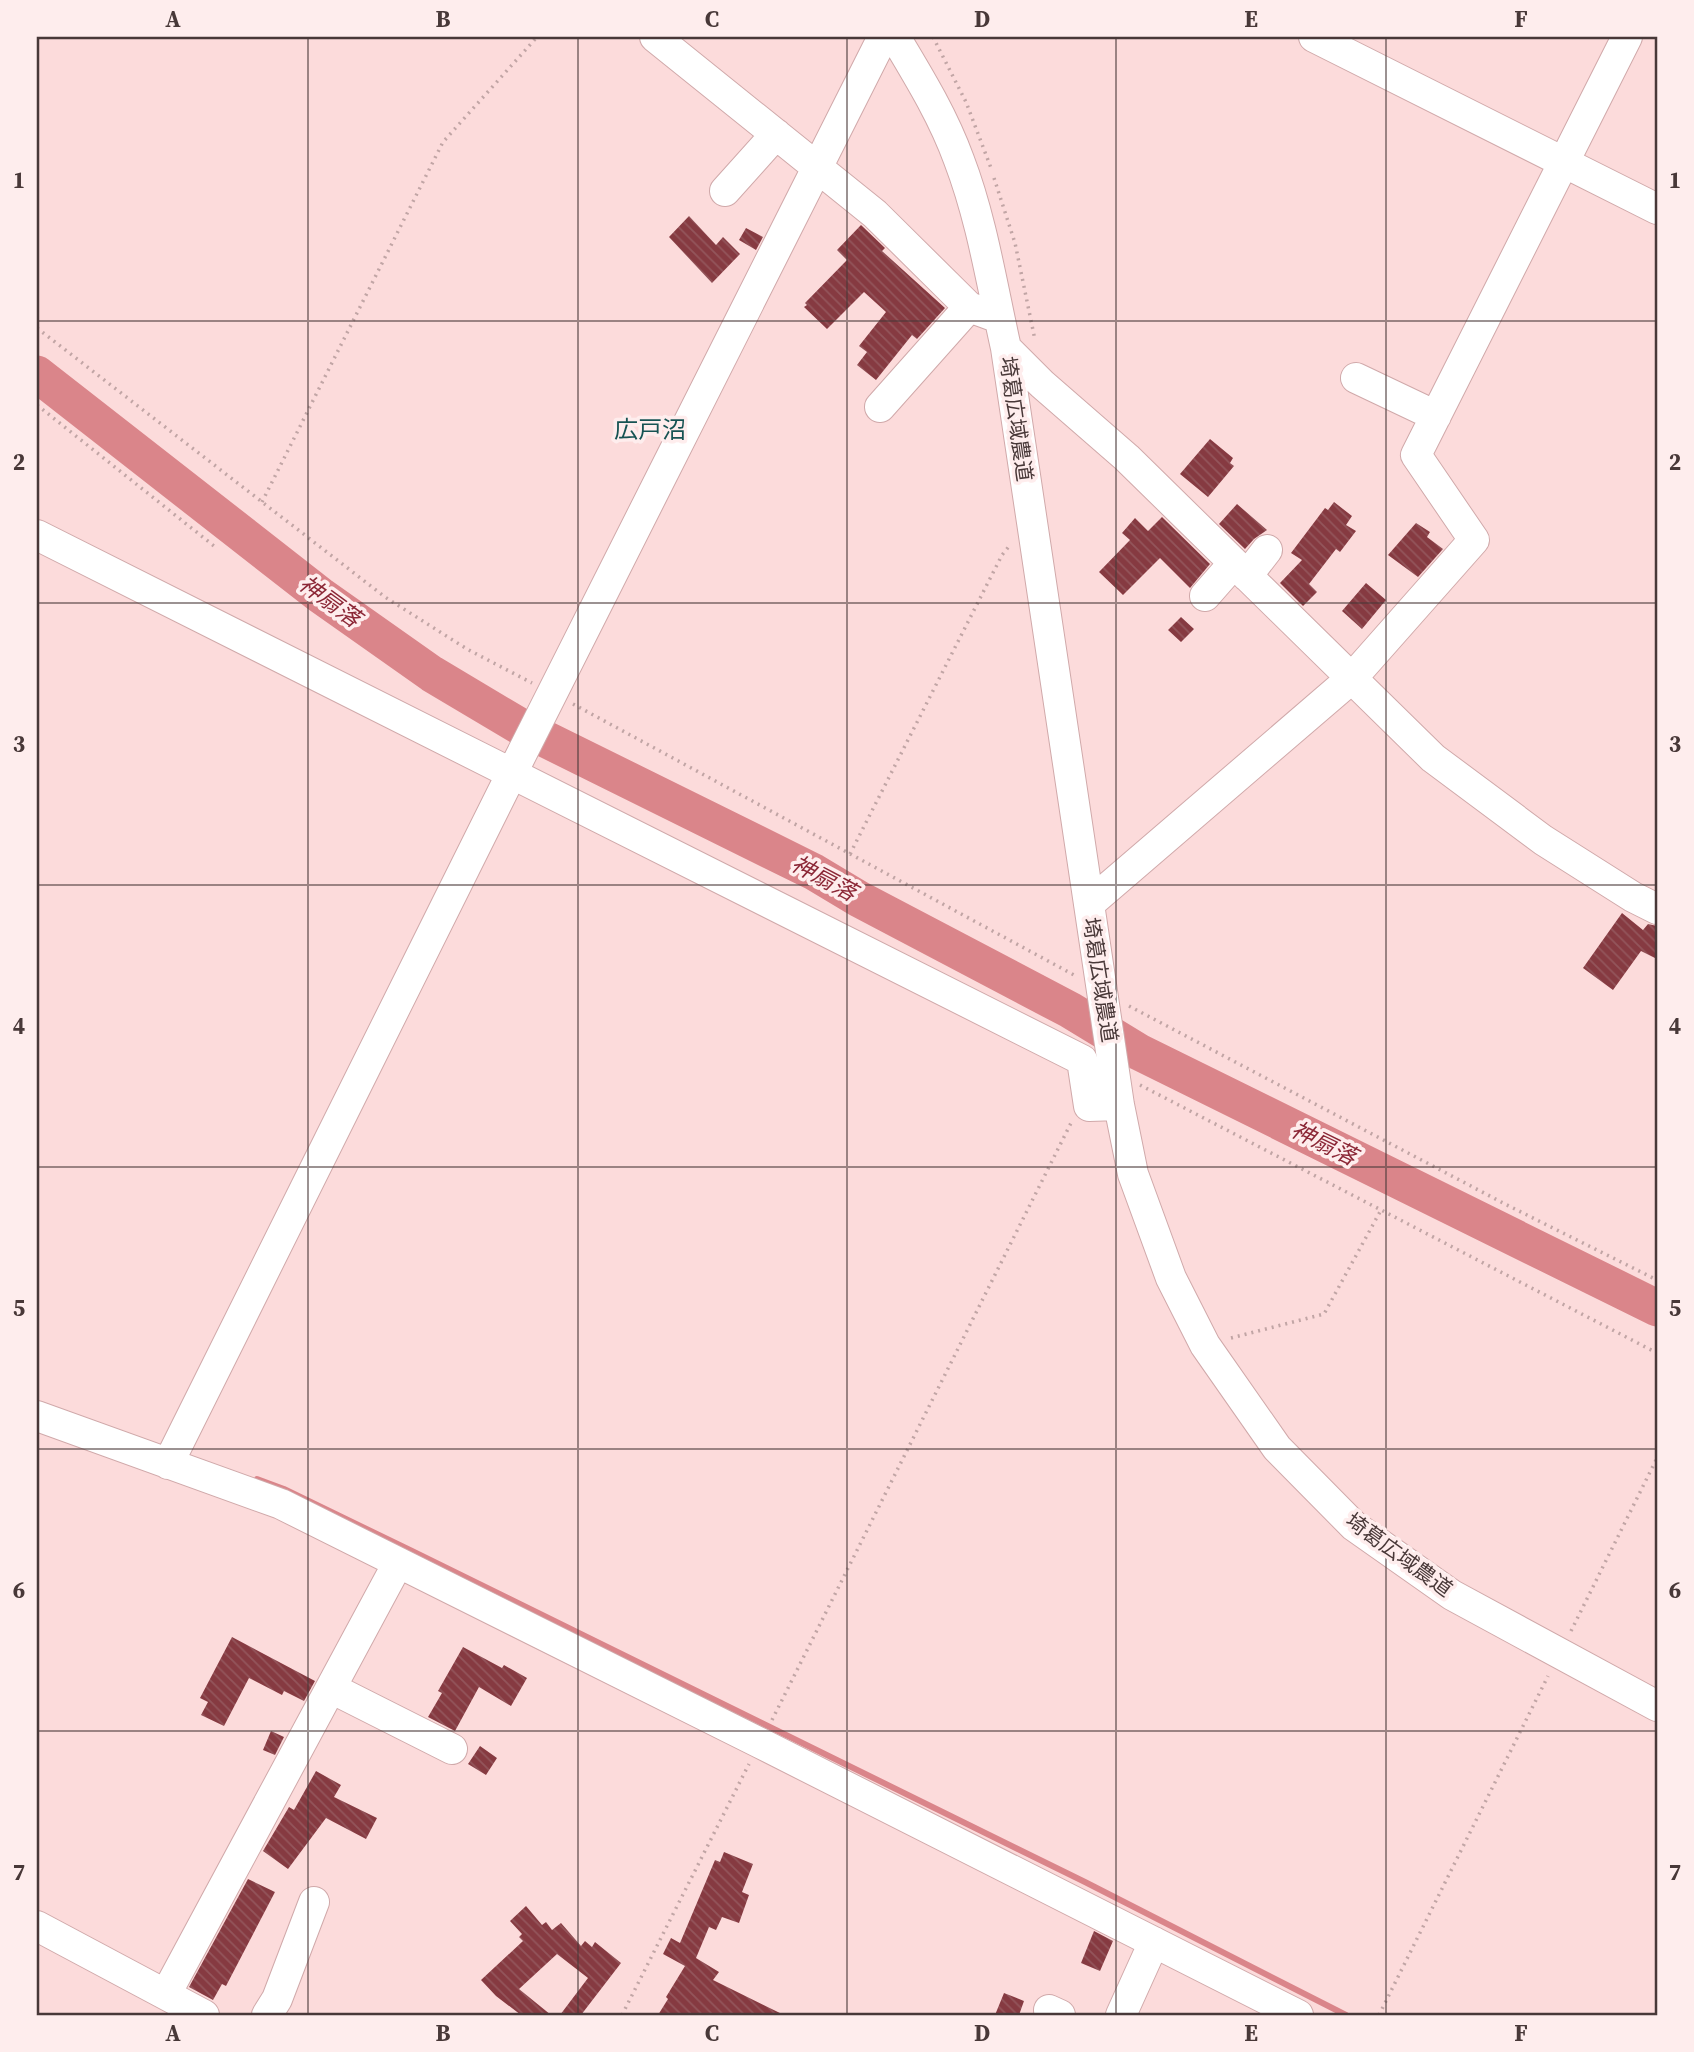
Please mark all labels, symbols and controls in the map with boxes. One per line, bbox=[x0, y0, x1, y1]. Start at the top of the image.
text: A bbox=[165, 3, 181, 35]
text: B bbox=[436, 3, 451, 35]
text: C bbox=[705, 3, 719, 35]
text: D bbox=[974, 3, 990, 35]
text: E bbox=[1244, 3, 1258, 35]
text: F bbox=[1514, 3, 1528, 35]
text: 1 bbox=[13, 164, 25, 196]
text: 1 bbox=[1669, 164, 1681, 196]
street label: 埼葛広域農道 bbox=[993, 355, 1040, 483]
district label: 広戸沼 bbox=[614, 413, 686, 446]
text: 2 bbox=[13, 446, 25, 478]
text: 2 bbox=[1669, 446, 1681, 478]
water label: 神扇落 bbox=[293, 568, 371, 637]
text: 3 bbox=[13, 728, 25, 760]
text: 3 bbox=[1669, 728, 1681, 760]
water label: 神扇落 bbox=[786, 848, 866, 910]
street label: 埼葛広域農道 bbox=[1076, 915, 1125, 1044]
text: 4 bbox=[13, 1010, 25, 1042]
text: 4 bbox=[1669, 1010, 1681, 1042]
water label: 神扇落 bbox=[1286, 1113, 1366, 1174]
text: 5 bbox=[13, 1292, 25, 1324]
text: 5 bbox=[1669, 1292, 1681, 1324]
street label: 埼葛広域農道 bbox=[1340, 1506, 1459, 1603]
text: 6 bbox=[13, 1574, 25, 1606]
text: 6 bbox=[1669, 1574, 1681, 1606]
text: 7 bbox=[13, 1856, 25, 1888]
text: 7 bbox=[1669, 1856, 1681, 1888]
text: A bbox=[165, 2017, 181, 2049]
text: B bbox=[436, 2017, 451, 2049]
text: C bbox=[705, 2017, 719, 2049]
text: D bbox=[974, 2017, 990, 2049]
text: E bbox=[1244, 2017, 1258, 2049]
text: F bbox=[1514, 2017, 1528, 2049]

